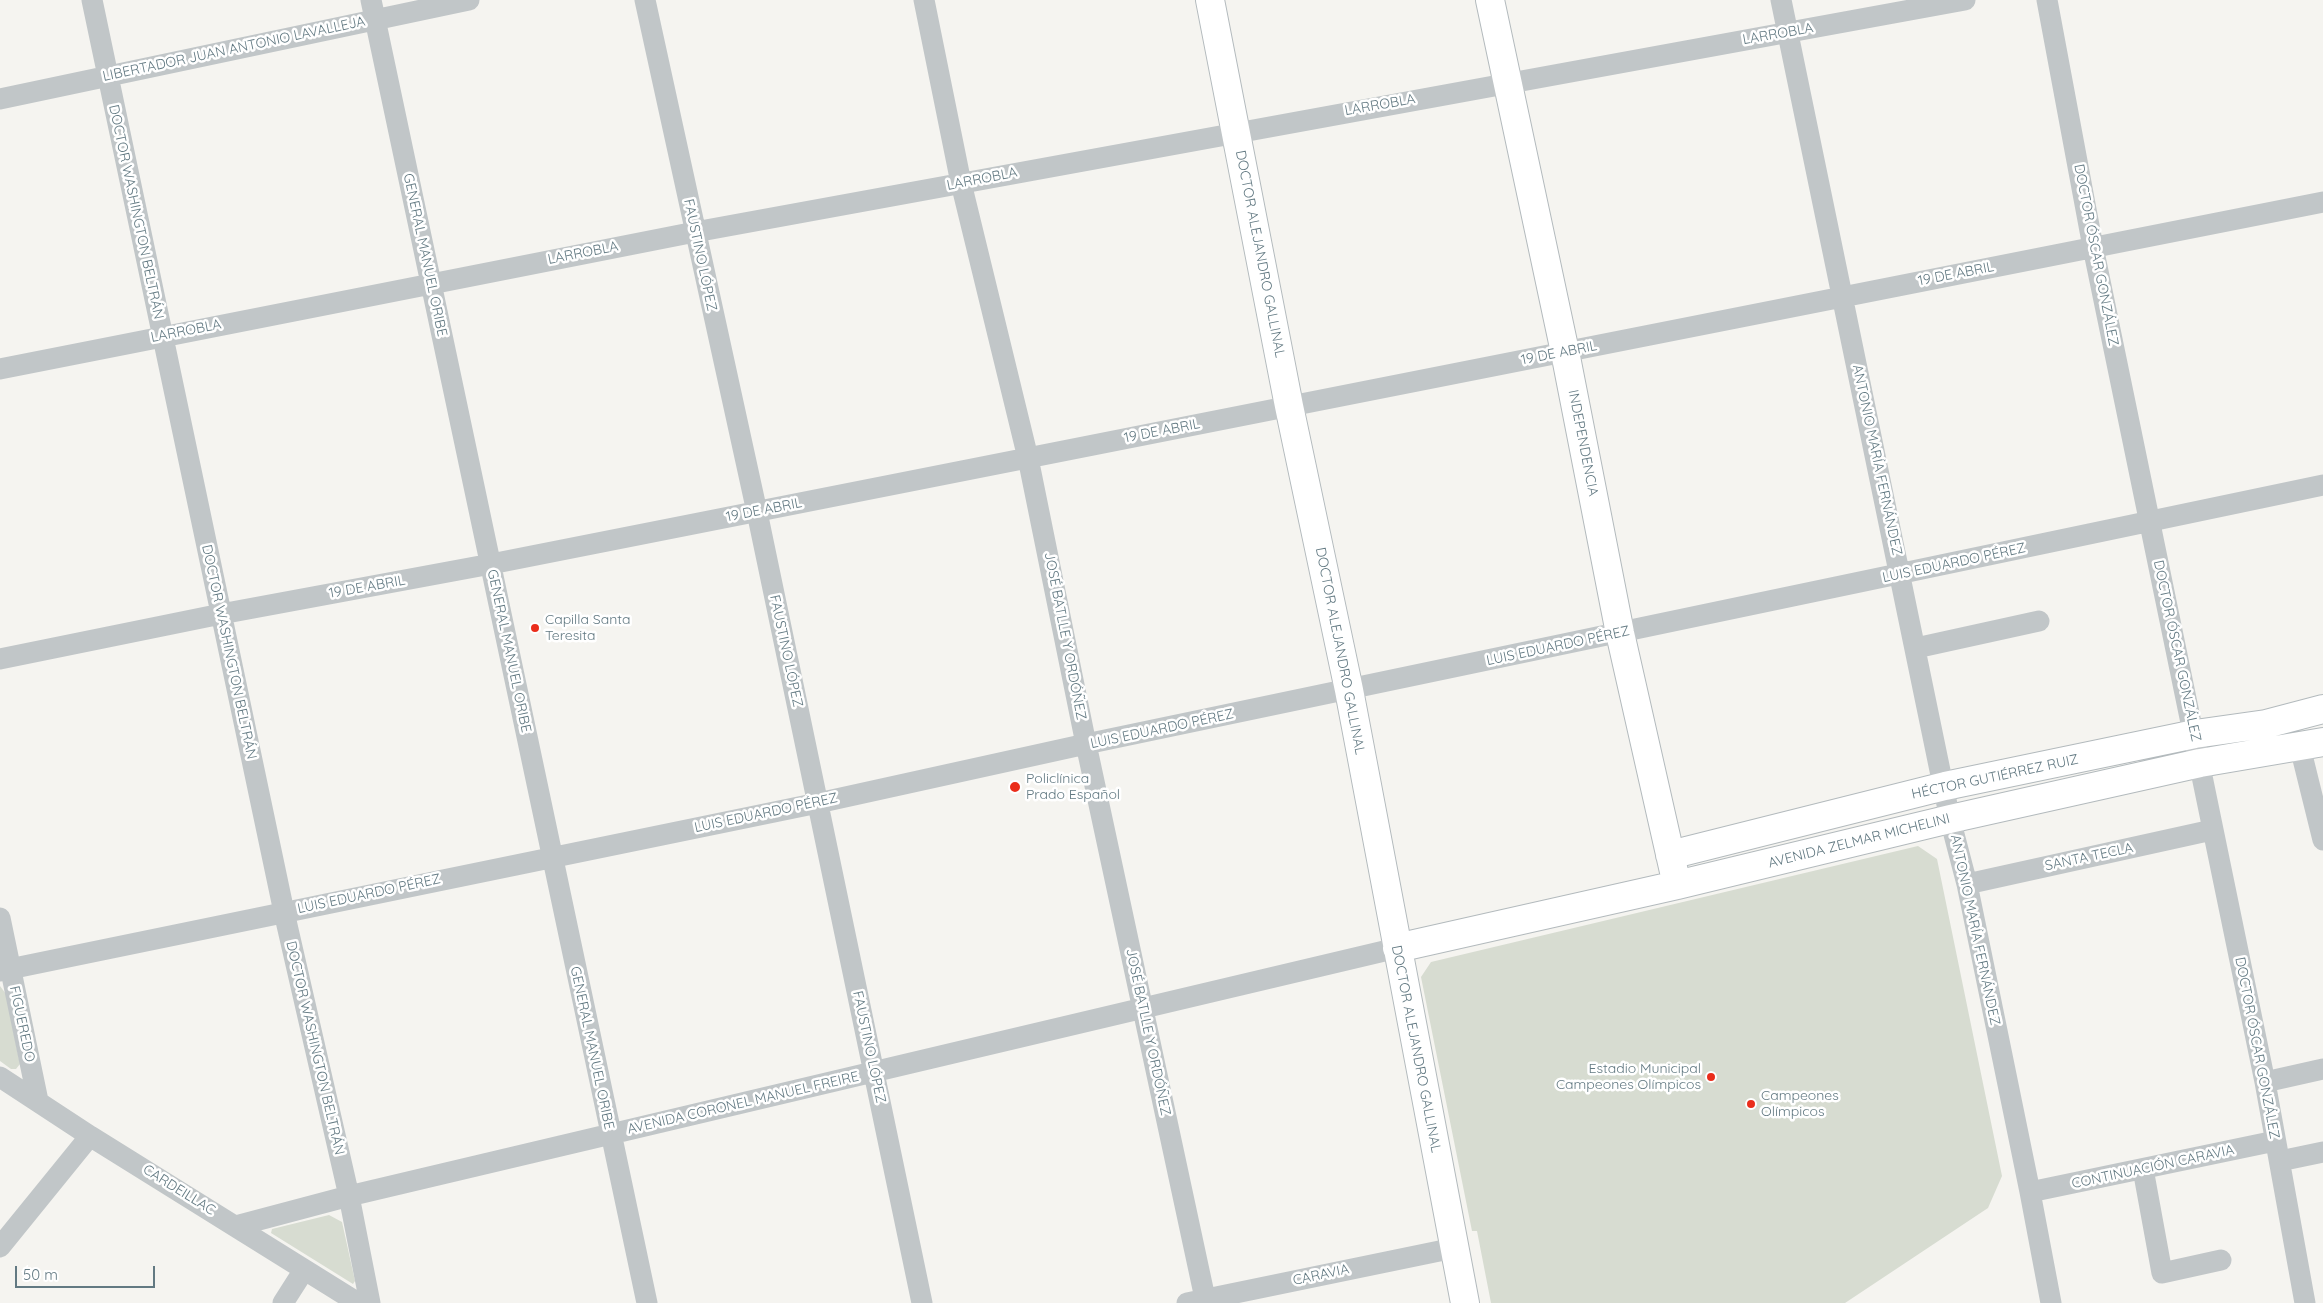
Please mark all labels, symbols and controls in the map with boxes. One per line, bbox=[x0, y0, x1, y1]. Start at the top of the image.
street label: LIBERTADOR JUAN ANTONIO LAVALLEJA bbox=[101, 13, 367, 85]
street label: LARROBLA bbox=[1741, 20, 1815, 48]
street label: LARROBLA bbox=[1343, 91, 1417, 119]
street label: DOCTOR WASHINGTON BELTRÁN bbox=[105, 103, 167, 321]
street label: DOCTOR ALEJANDRO GALLINAL bbox=[1232, 149, 1288, 359]
street label: DOCTOR ÓSCAR GONZÁLEZ bbox=[2070, 163, 2122, 347]
street label: LARROBLA bbox=[945, 164, 1019, 194]
street label: GENERAL MANUEL ORIBE bbox=[400, 172, 450, 338]
street label: FAUSTINO LÓPEZ bbox=[680, 197, 720, 313]
street label: LARROBLA bbox=[546, 238, 620, 268]
street label: 19 DE ABRIL bbox=[1917, 258, 1995, 290]
street label: LARROBLA bbox=[149, 316, 223, 346]
street label: 19 DE ABRIL bbox=[1520, 337, 1598, 369]
street label: ANTONIO MARÍA FERNÁNDEZ bbox=[1849, 363, 1905, 557]
street label: INDEPENDENCIA bbox=[1564, 388, 1602, 498]
street label: 19 DE ABRIL bbox=[1123, 415, 1201, 447]
street label: 19 DE ABRIL bbox=[725, 494, 803, 526]
street label: LUIS EDUARDO PÉREZ bbox=[1881, 540, 2027, 586]
street label: DOCTOR WASHINGTON BELTRÁN bbox=[198, 543, 260, 761]
street label: DOCTOR ALEJANDRO GALLINAL bbox=[1312, 546, 1368, 756]
street label: JOSÉ BATLLE Y ORDÓÑEZ bbox=[1040, 551, 1090, 721]
street label: DOCTOR ÓSCAR GONZÁLEZ bbox=[2150, 559, 2204, 743]
street label: GENERAL MANUEL ORIBE bbox=[484, 568, 534, 734]
street label: 19 DE ABRIL bbox=[328, 572, 406, 602]
street label: FAUSTINO LÓPEZ bbox=[766, 593, 806, 709]
place label: Capilla Santa Teresita bbox=[545, 612, 631, 644]
marker: Capilla Santa Teresita bbox=[529, 622, 541, 634]
street label: LUIS EDUARDO PÉREZ bbox=[1485, 623, 1631, 669]
street label: LUIS EDUARDO PÉREZ bbox=[1089, 706, 1235, 752]
street label: HÉCTOR GUTIÉRREZ RUIZ bbox=[1910, 751, 2080, 803]
place label: Policlínica Prado Español bbox=[1026, 771, 1120, 804]
marker: Policlínica Prado Español bbox=[1008, 780, 1022, 794]
street label: LUIS EDUARDO PÉREZ bbox=[693, 790, 839, 836]
street label: AVENIDA ZELMAR MICHELINI bbox=[1766, 810, 1952, 872]
street label: ANTONIO MARÍA FERNÁNDEZ bbox=[1947, 833, 2003, 1027]
street label: SANTA TECLA bbox=[2043, 839, 2135, 875]
street label: LUIS EDUARDO PÉREZ bbox=[296, 871, 442, 917]
street label: DOCTOR WASHINGTON BELTRÁN bbox=[282, 939, 348, 1157]
street label: DOCTOR ALEJANDRO GALLINAL bbox=[1388, 944, 1444, 1154]
street label: JOSÉ BATLLE Y ORDÓÑEZ bbox=[1122, 947, 1174, 1117]
street label: DOCTOR ÓSCAR GONZÁLEZ bbox=[2231, 956, 2283, 1140]
street label: GENERAL MANUEL ORIBE bbox=[567, 965, 617, 1131]
street label: FIGUEREDO bbox=[6, 984, 38, 1064]
street label: FAUSTINO LÓPEZ bbox=[849, 989, 889, 1105]
place label: Estadio Municipal Campeones Olímpicos bbox=[1556, 1061, 1701, 1094]
street label: AVENIDA CORONEL MANUEL FREIRE bbox=[626, 1068, 860, 1138]
marker: Estadio Municipal Campeones Olímpicos bbox=[1705, 1071, 1717, 1083]
place label: Campeones Olímpicos bbox=[1761, 1088, 1839, 1120]
marker: Campeones Olímpicos bbox=[1745, 1098, 1757, 1110]
street label: CONTINUACIÓN CARAVIA bbox=[2070, 1142, 2236, 1192]
street label: CARDEILLAC bbox=[140, 1161, 218, 1219]
scale bar bbox=[18, 1256, 158, 1288]
street label: CARAVIA bbox=[1291, 1261, 1351, 1289]
text: 50 m bbox=[23, 1265, 58, 1284]

